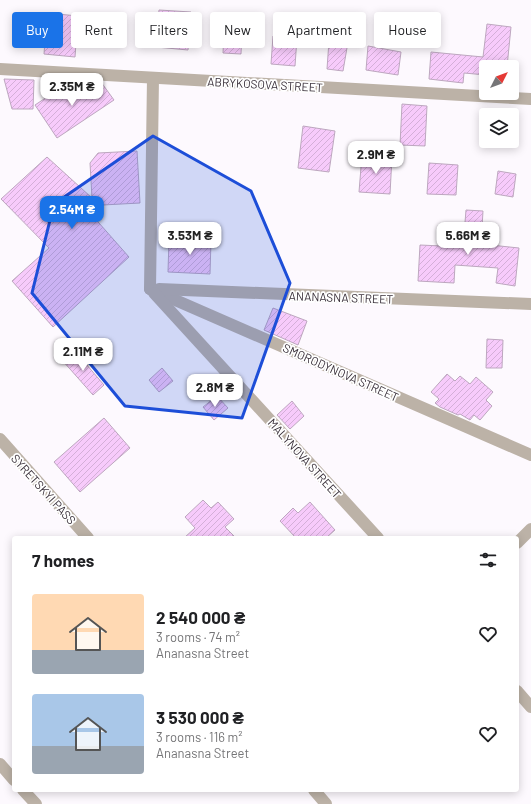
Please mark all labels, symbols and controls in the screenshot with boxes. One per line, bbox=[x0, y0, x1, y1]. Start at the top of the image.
chip: Buy bbox=[12, 12, 63, 48]
chip: Rent bbox=[71, 12, 127, 48]
chip: Filters bbox=[135, 12, 202, 48]
chip: New bbox=[210, 12, 265, 48]
chip: Apartment bbox=[273, 12, 366, 48]
chip: House bbox=[374, 12, 441, 48]
north arrow bbox=[479, 60, 519, 100]
map controls bbox=[479, 60, 519, 148]
pin: 2.35M ₴ bbox=[35, 73, 109, 107]
street label: ABRYKOSOVA STREET bbox=[207, 74, 323, 94]
text: 2.35M ₴ bbox=[49, 78, 95, 94]
button: layers bbox=[479, 108, 519, 148]
pin: 2.9M ₴ bbox=[343, 141, 409, 175]
text: 2.9M ₴ bbox=[357, 146, 395, 162]
pin: 2.54M ₴ bbox=[35, 196, 109, 230]
text: 2.54M ₴ bbox=[49, 201, 95, 217]
pin: 3.53M ₴ bbox=[153, 222, 227, 256]
pin: 5.66M ₴ bbox=[431, 222, 505, 256]
text: 3.53M ₴ bbox=[167, 227, 213, 243]
text: 5.66M ₴ bbox=[445, 227, 491, 243]
street label: ANANASNA STREET bbox=[288, 288, 394, 306]
pin: 2.11M ₴ bbox=[46, 338, 120, 372]
street label: SMORODYNOVA STREET bbox=[281, 340, 401, 404]
text: 2.11M ₴ bbox=[63, 343, 103, 359]
pin: 2.8M ₴ bbox=[182, 374, 248, 408]
text: 2.8M ₴ bbox=[196, 379, 234, 395]
street label: MALYNOVA STREET bbox=[266, 415, 345, 501]
street label: SYRETSKYI PASS bbox=[9, 451, 79, 527]
icon: filters bbox=[477, 549, 499, 571]
text: 7 homes bbox=[32, 550, 94, 570]
text: 2 540 000 ₴ bbox=[156, 607, 245, 627]
icon: home bbox=[64, 610, 112, 658]
icon: heart bbox=[477, 623, 499, 645]
text: 3 rooms · 74 m² bbox=[156, 629, 240, 645]
text: Ananasna Street bbox=[156, 645, 249, 661]
text: 3 530 000 ₴ bbox=[156, 707, 244, 727]
icon: home bbox=[64, 710, 112, 758]
icon: heart bbox=[477, 723, 499, 745]
text: 3 rooms · 116 m² bbox=[156, 729, 243, 745]
text: Ananasna Street bbox=[156, 745, 249, 761]

